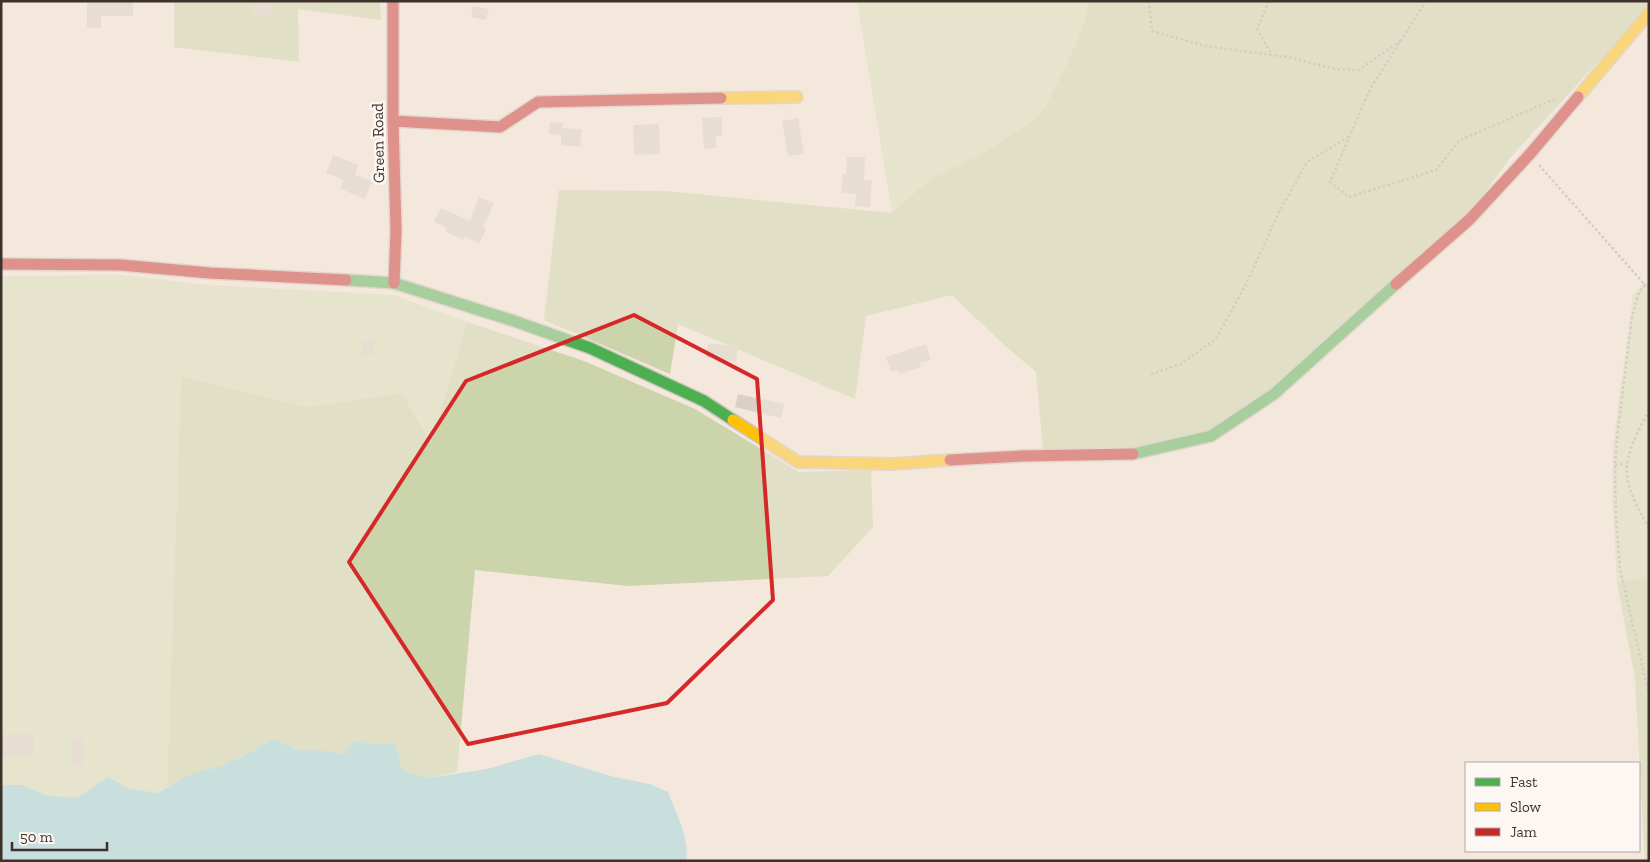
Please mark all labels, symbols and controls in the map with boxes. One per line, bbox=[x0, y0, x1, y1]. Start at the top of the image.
street label: Green Road bbox=[368, 103, 388, 183]
legend bbox=[1465, 762, 1640, 852]
text: Fast bbox=[1510, 773, 1538, 791]
text: Slow bbox=[1510, 798, 1542, 816]
scale bar bbox=[12, 820, 108, 852]
text: Jam bbox=[1510, 823, 1537, 841]
text: 50 m bbox=[20, 828, 53, 846]

